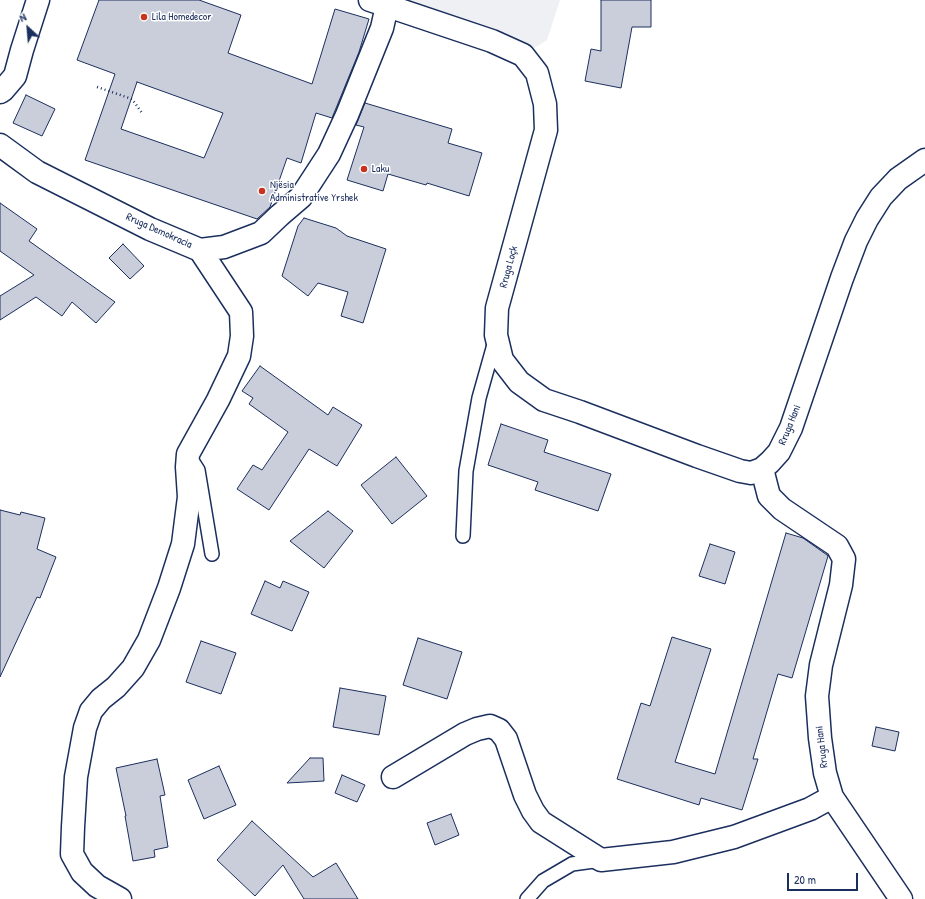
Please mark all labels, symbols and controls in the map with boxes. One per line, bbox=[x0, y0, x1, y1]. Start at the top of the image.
north arrow bbox=[8, 8, 48, 48]
text: N bbox=[17, 10, 28, 25]
place label: Lila Homedecor bbox=[152, 10, 211, 24]
marker: Lila Homedecor bbox=[139, 12, 149, 22]
place label: Laku bbox=[372, 162, 389, 176]
marker: Laku bbox=[359, 164, 369, 174]
place label: Njësia Administrative Yrshek bbox=[270, 178, 358, 204]
marker: Njësia Administrative Yrshek bbox=[257, 186, 267, 196]
street label: Rruga Demokracia bbox=[124, 211, 194, 251]
street label: Rruga Loçk bbox=[497, 245, 521, 289]
street label: Rruga Hani bbox=[776, 403, 804, 447]
street label: Rruga Hani bbox=[813, 725, 831, 769]
scale bar bbox=[789, 865, 860, 891]
text: 20 m bbox=[794, 871, 816, 888]

